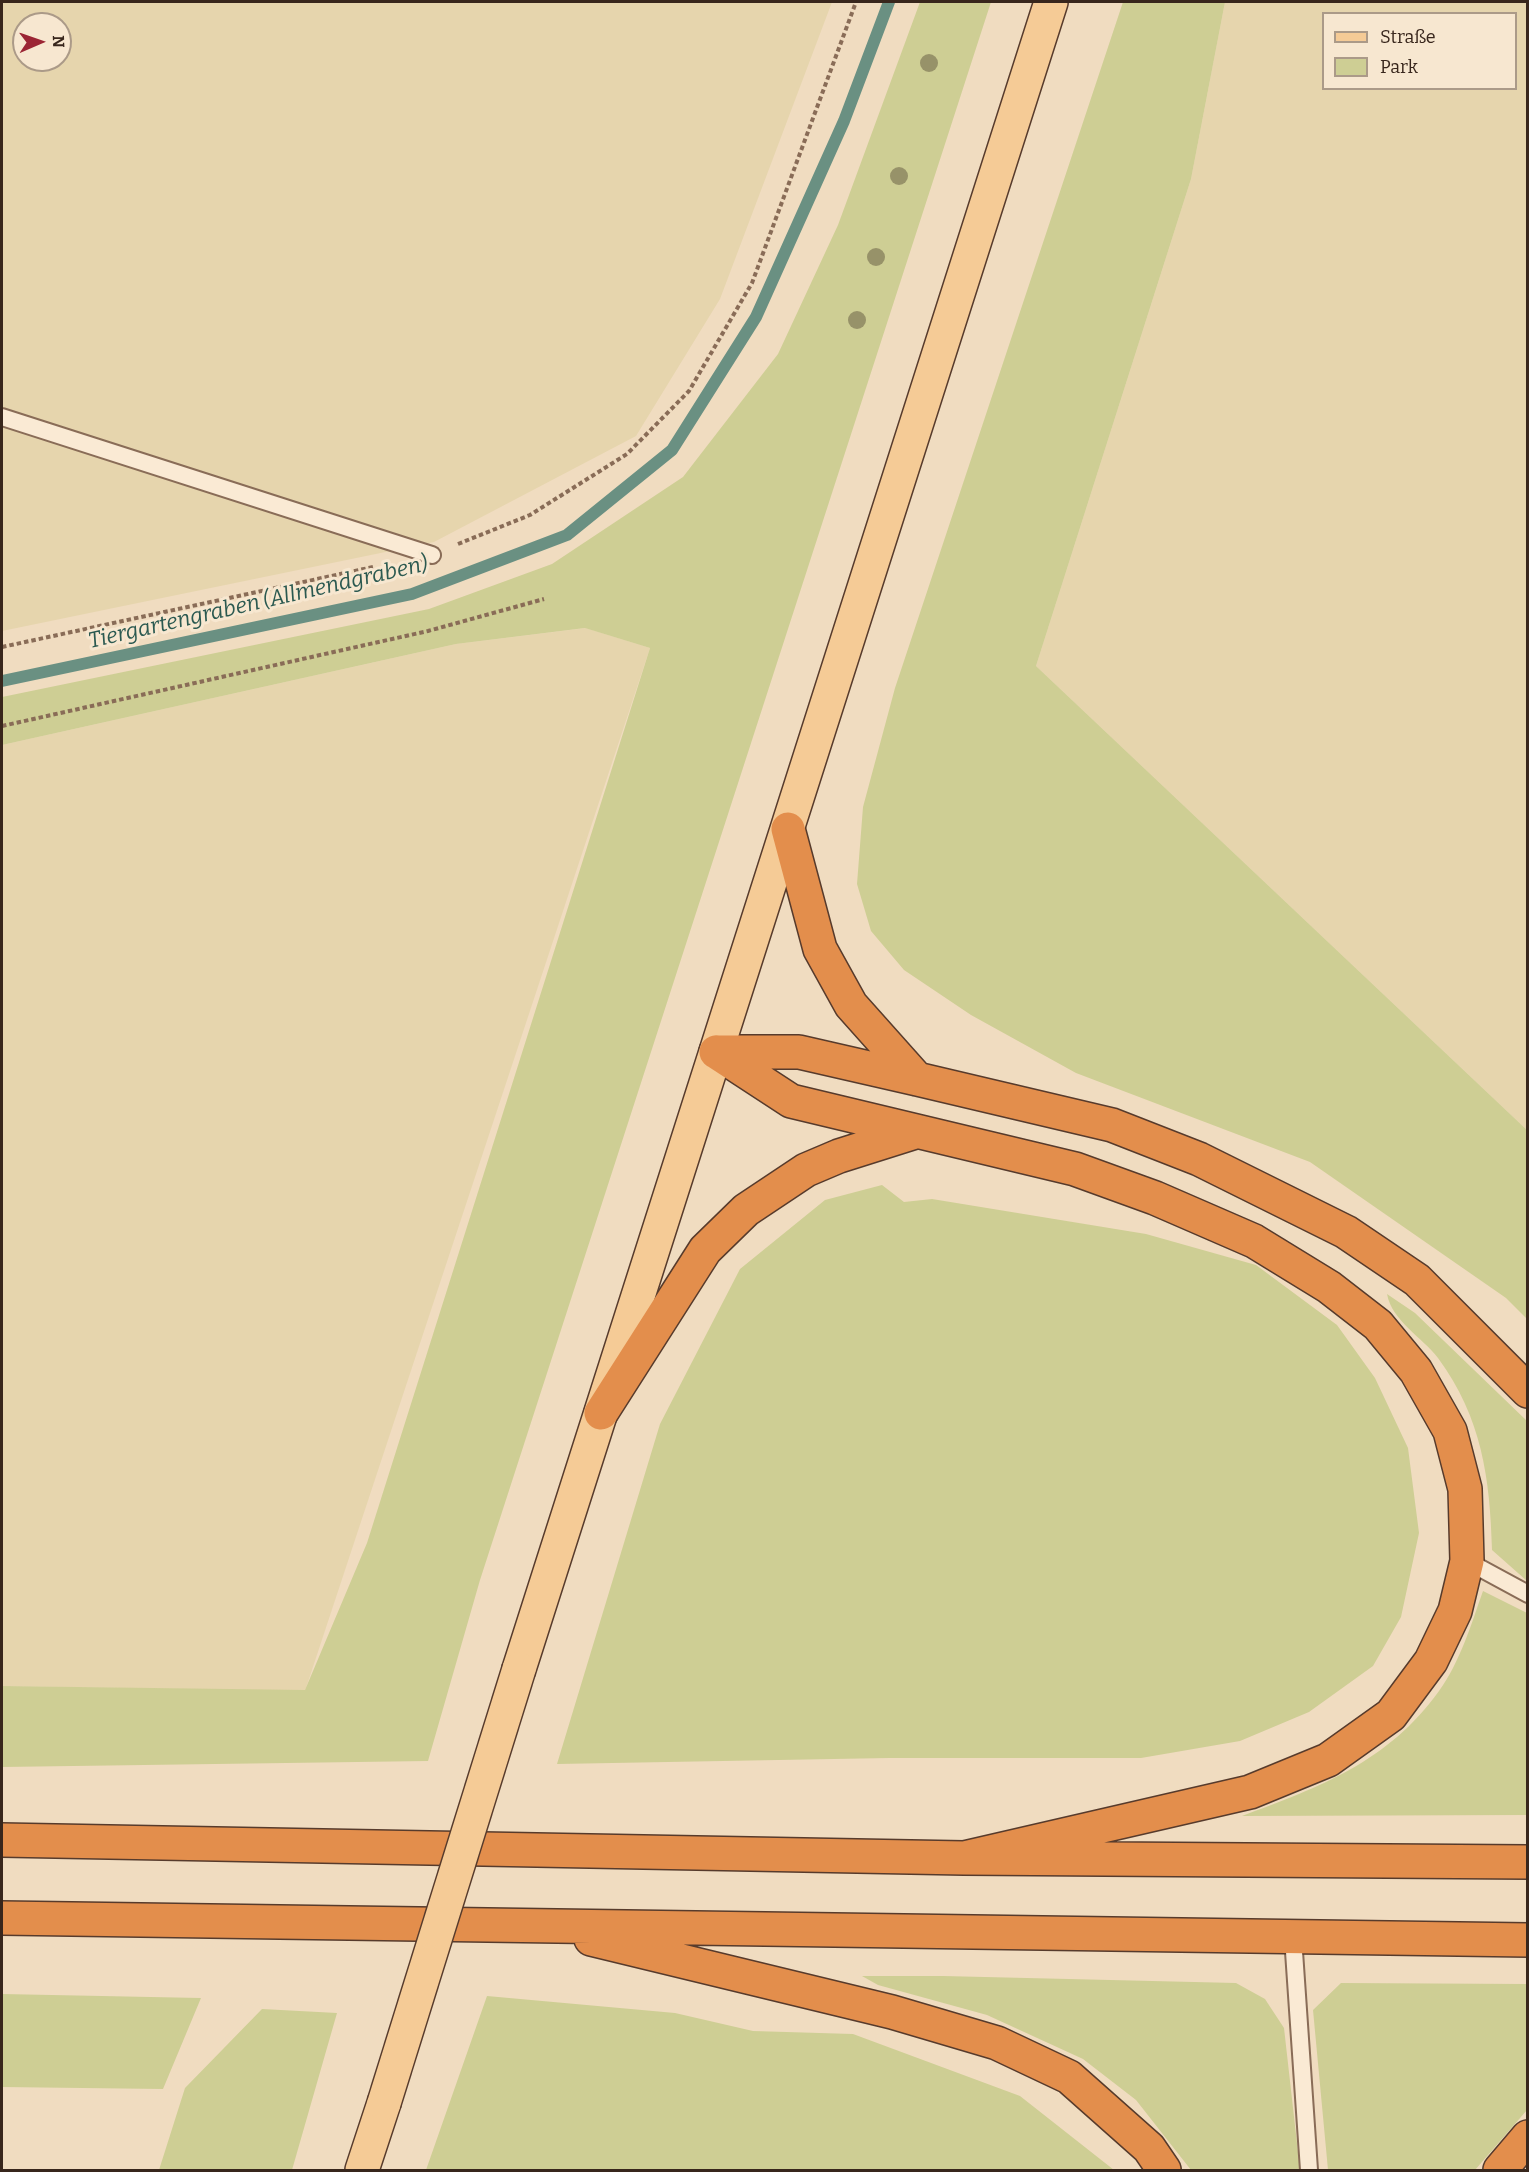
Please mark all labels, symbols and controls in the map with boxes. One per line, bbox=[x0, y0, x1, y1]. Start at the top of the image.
north arrow bbox=[12, 12, 72, 72]
legend bbox=[1322, 12, 1517, 90]
text: Straße bbox=[1380, 26, 1436, 48]
text: N bbox=[49, 35, 68, 48]
text: Park bbox=[1380, 56, 1418, 78]
water label: Tiergartengraben (Allmendgraben) bbox=[86, 551, 430, 655]

